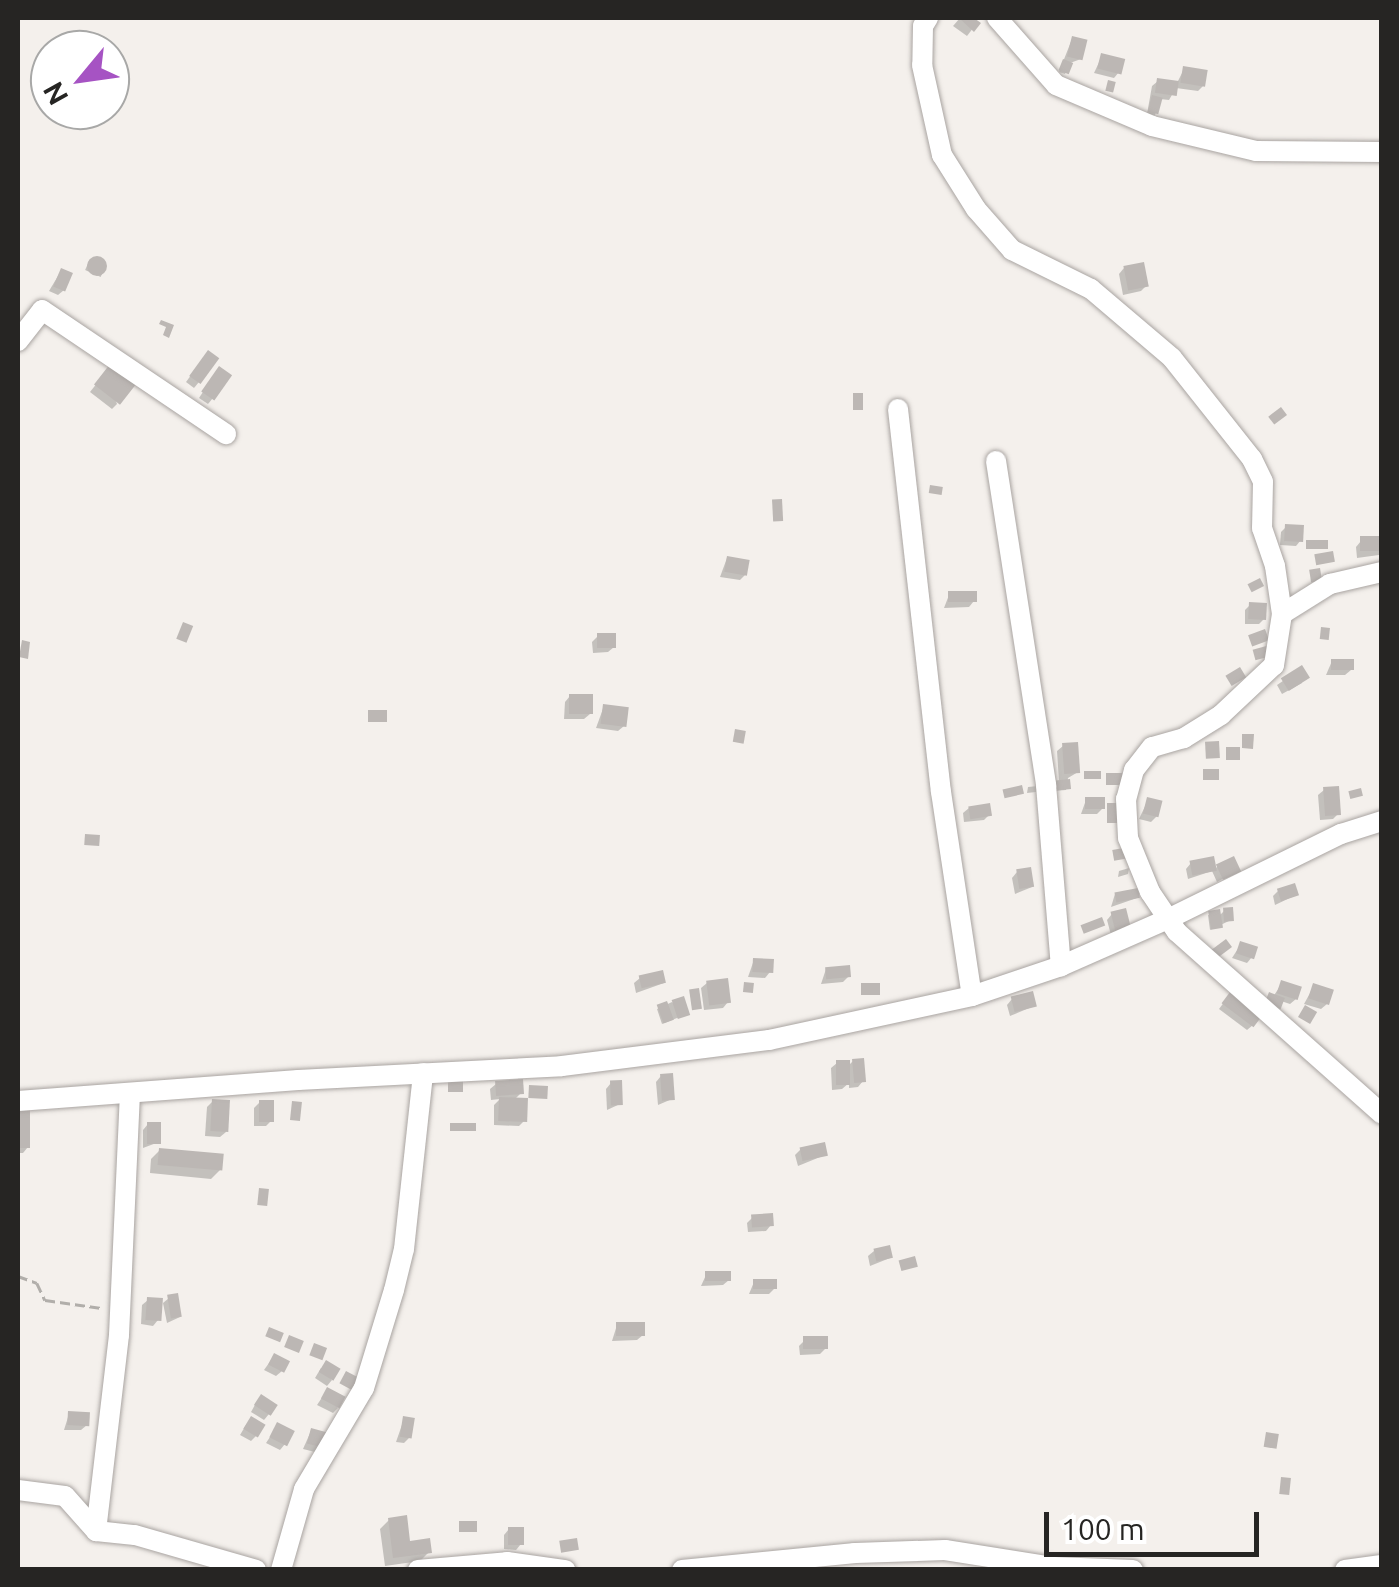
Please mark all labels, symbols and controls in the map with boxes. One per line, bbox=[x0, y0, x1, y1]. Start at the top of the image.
north arrow bbox=[30, 30, 130, 130]
text: N bbox=[36, 77, 74, 110]
scale bar bbox=[1049, 1492, 1264, 1554]
text: 100 m bbox=[1061, 1512, 1145, 1546]

